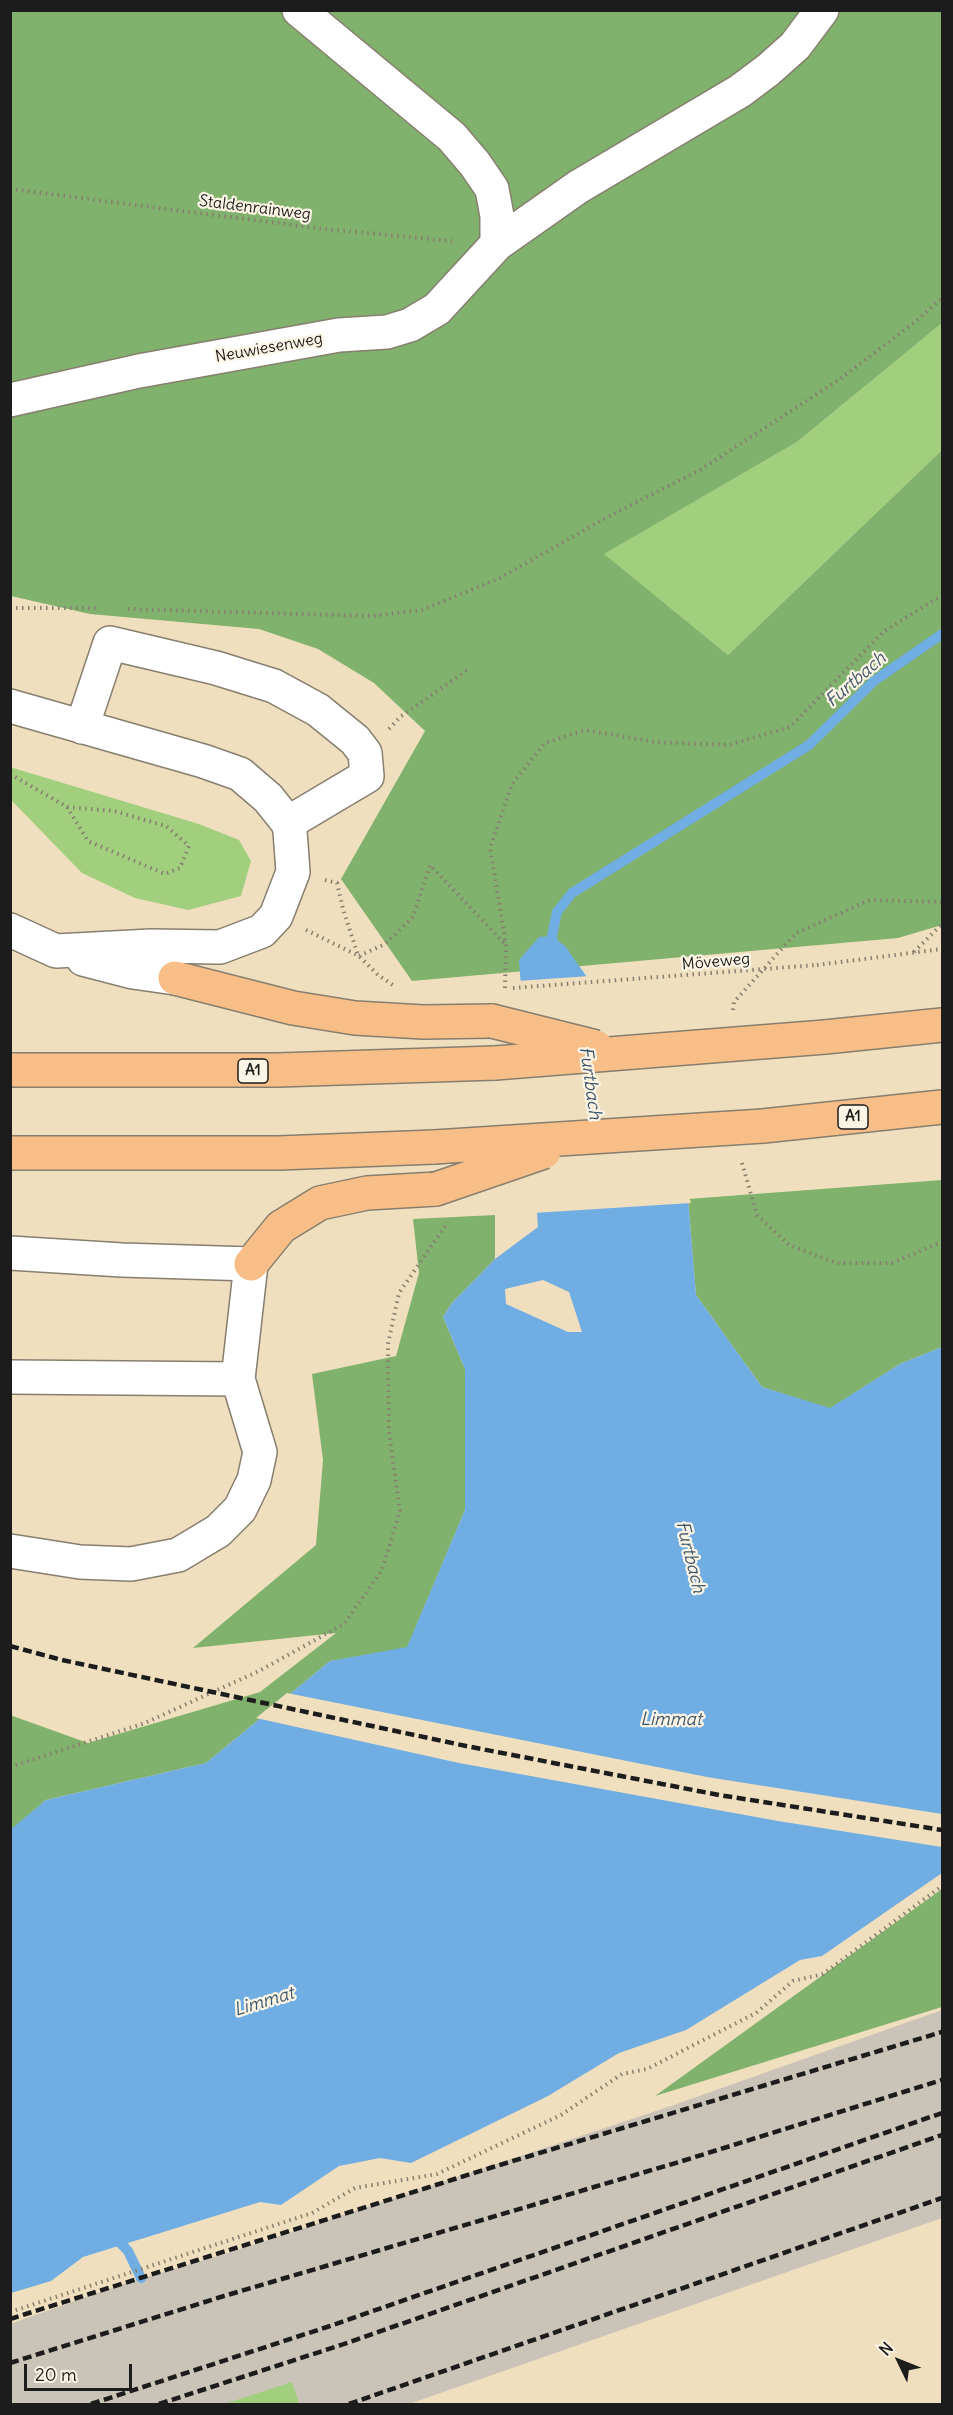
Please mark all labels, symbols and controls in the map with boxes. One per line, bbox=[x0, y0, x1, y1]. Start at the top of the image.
street label: Staldenrainweg bbox=[198, 192, 312, 224]
street label: Neuwiesenweg bbox=[214, 329, 324, 367]
water label: Furtbach bbox=[821, 648, 891, 712]
street label: Möveweg bbox=[681, 949, 751, 975]
water label: Furtbach bbox=[574, 1045, 606, 1121]
road number: A1 bbox=[238, 1059, 268, 1083]
road number: A1 bbox=[838, 1105, 868, 1129]
water label: Furtbach bbox=[671, 1519, 709, 1595]
water label: Limmat bbox=[640, 1709, 702, 1731]
water label: Limmat bbox=[231, 1983, 297, 2021]
north arrow bbox=[869, 2331, 929, 2391]
text: N bbox=[875, 2338, 897, 2360]
scale bar bbox=[27, 2352, 135, 2390]
text: 20 m bbox=[35, 2363, 77, 2386]

